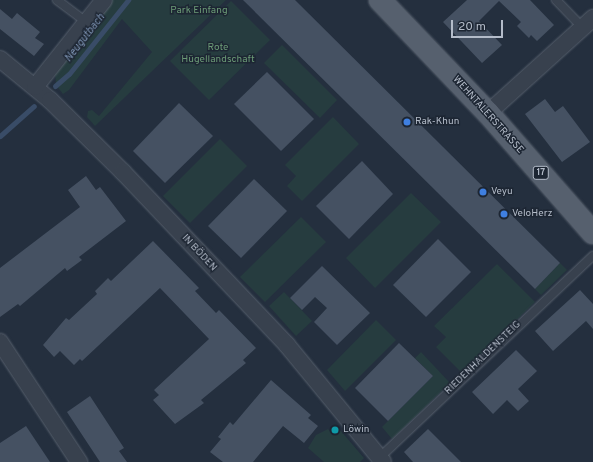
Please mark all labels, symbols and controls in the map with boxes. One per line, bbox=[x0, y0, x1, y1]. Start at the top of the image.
park label: Park Einfang bbox=[170, 5, 228, 17]
water label: Neugutbach bbox=[62, 11, 108, 65]
scale bar bbox=[453, 12, 505, 38]
text: 20 m bbox=[458, 19, 486, 35]
park label: Rote Hügellandschaft bbox=[181, 41, 255, 64]
street label: WEHNTALERSTRASSE bbox=[450, 74, 526, 156]
place label: Rak-Khun bbox=[415, 116, 459, 128]
marker: Rak-Khun bbox=[402, 117, 412, 127]
road number: 17 bbox=[532, 166, 550, 180]
place label: Veyu bbox=[491, 186, 513, 198]
marker: Veyu bbox=[478, 187, 488, 197]
place label: VeloHerz bbox=[512, 208, 552, 220]
marker: VeloHerz bbox=[499, 209, 509, 219]
street label: IN BÖDEN bbox=[179, 232, 219, 274]
street label: RIEDENHALDENSTEIG bbox=[442, 319, 524, 397]
place label: Löwin bbox=[343, 424, 369, 436]
marker: Löwin bbox=[330, 425, 340, 435]

